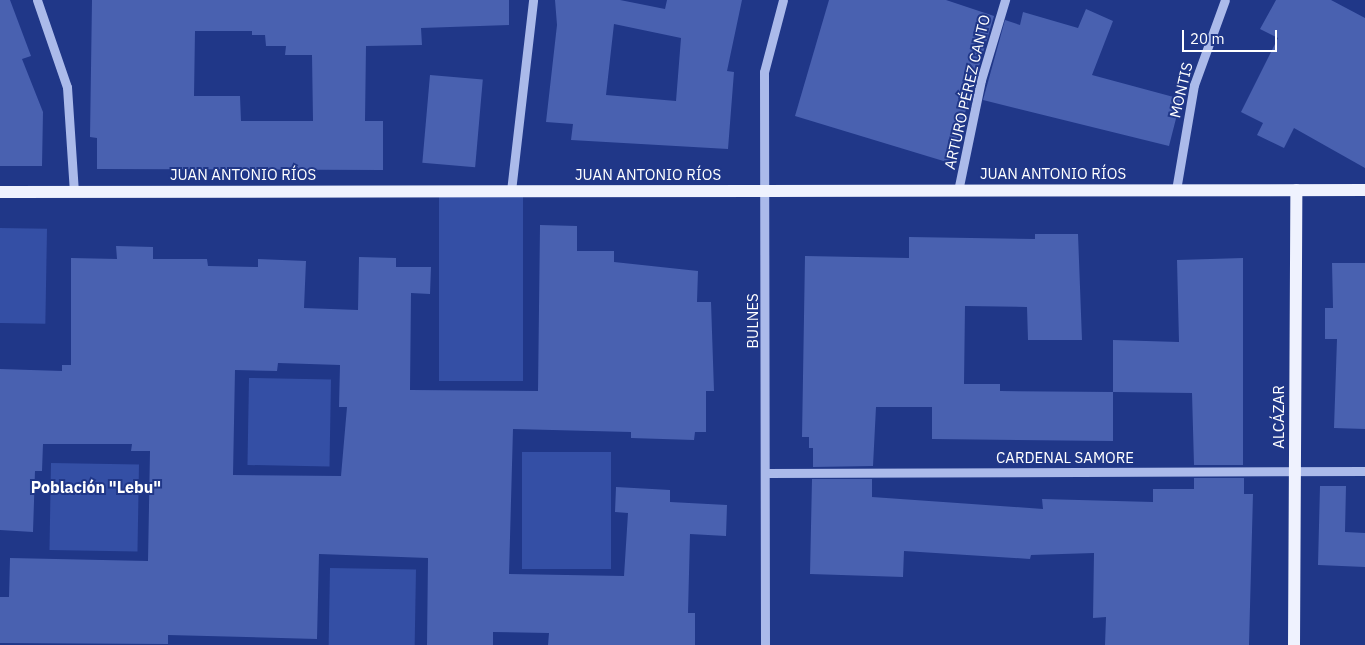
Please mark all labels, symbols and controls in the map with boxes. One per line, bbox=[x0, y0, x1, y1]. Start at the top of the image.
street label: ARTURO PÉREZ CANTO bbox=[940, 13, 994, 171]
scale bar bbox=[1185, 20, 1280, 52]
text: 20 m bbox=[1190, 29, 1225, 48]
street label: MONTIS bbox=[1166, 60, 1196, 120]
street label: JUAN ANTONIO RÍOS bbox=[980, 165, 1126, 183]
street label: JUAN ANTONIO RÍOS bbox=[170, 166, 316, 184]
street label: JUAN ANTONIO RÍOS bbox=[575, 166, 721, 184]
street label: BULNES bbox=[744, 293, 762, 349]
street label: ALCÁZAR bbox=[1270, 385, 1288, 449]
street label: CARDENAL SAMORE bbox=[996, 449, 1134, 467]
district label: Población "Lebu" bbox=[31, 477, 161, 497]

